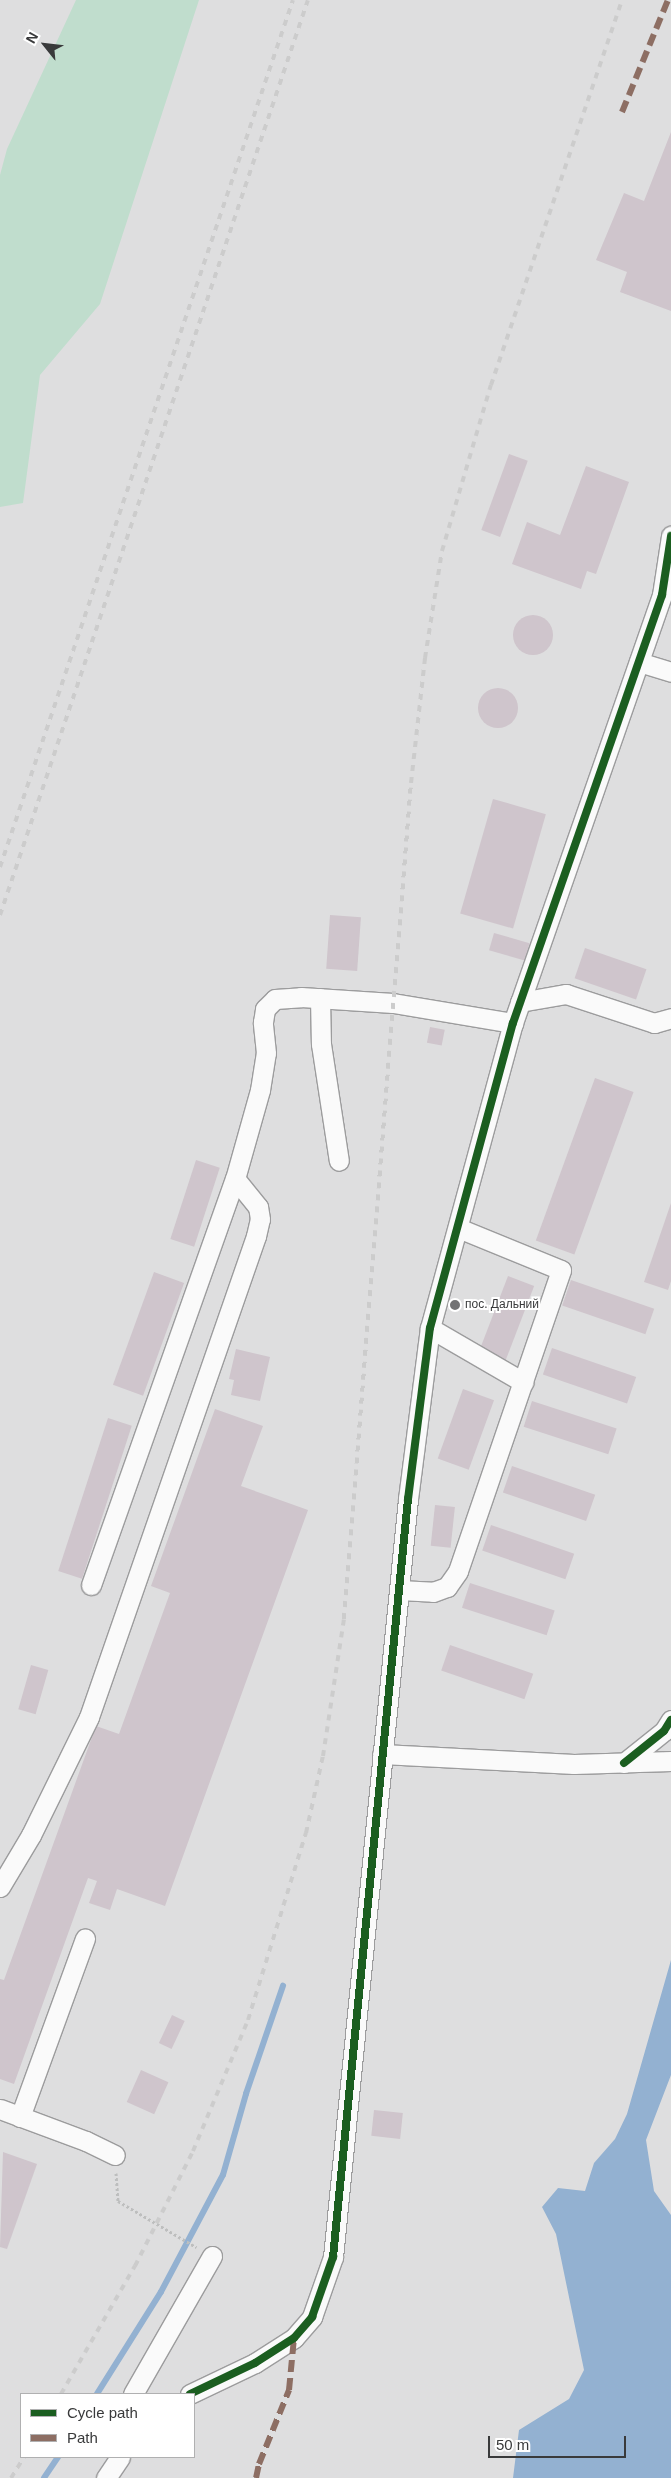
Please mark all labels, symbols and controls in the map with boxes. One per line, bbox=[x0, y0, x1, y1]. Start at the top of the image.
north arrow bbox=[20, 20, 70, 70]
text: N bbox=[22, 29, 41, 46]
place label: пос. Дальний bbox=[465, 1298, 539, 1312]
marker: пос. Дальний bbox=[449, 1299, 461, 1311]
legend bbox=[20, 2393, 195, 2458]
text: Cycle path bbox=[67, 2404, 138, 2421]
scale bar bbox=[491, 2426, 628, 2458]
text: Path bbox=[67, 2429, 98, 2446]
text: 50 m bbox=[496, 2436, 529, 2453]

